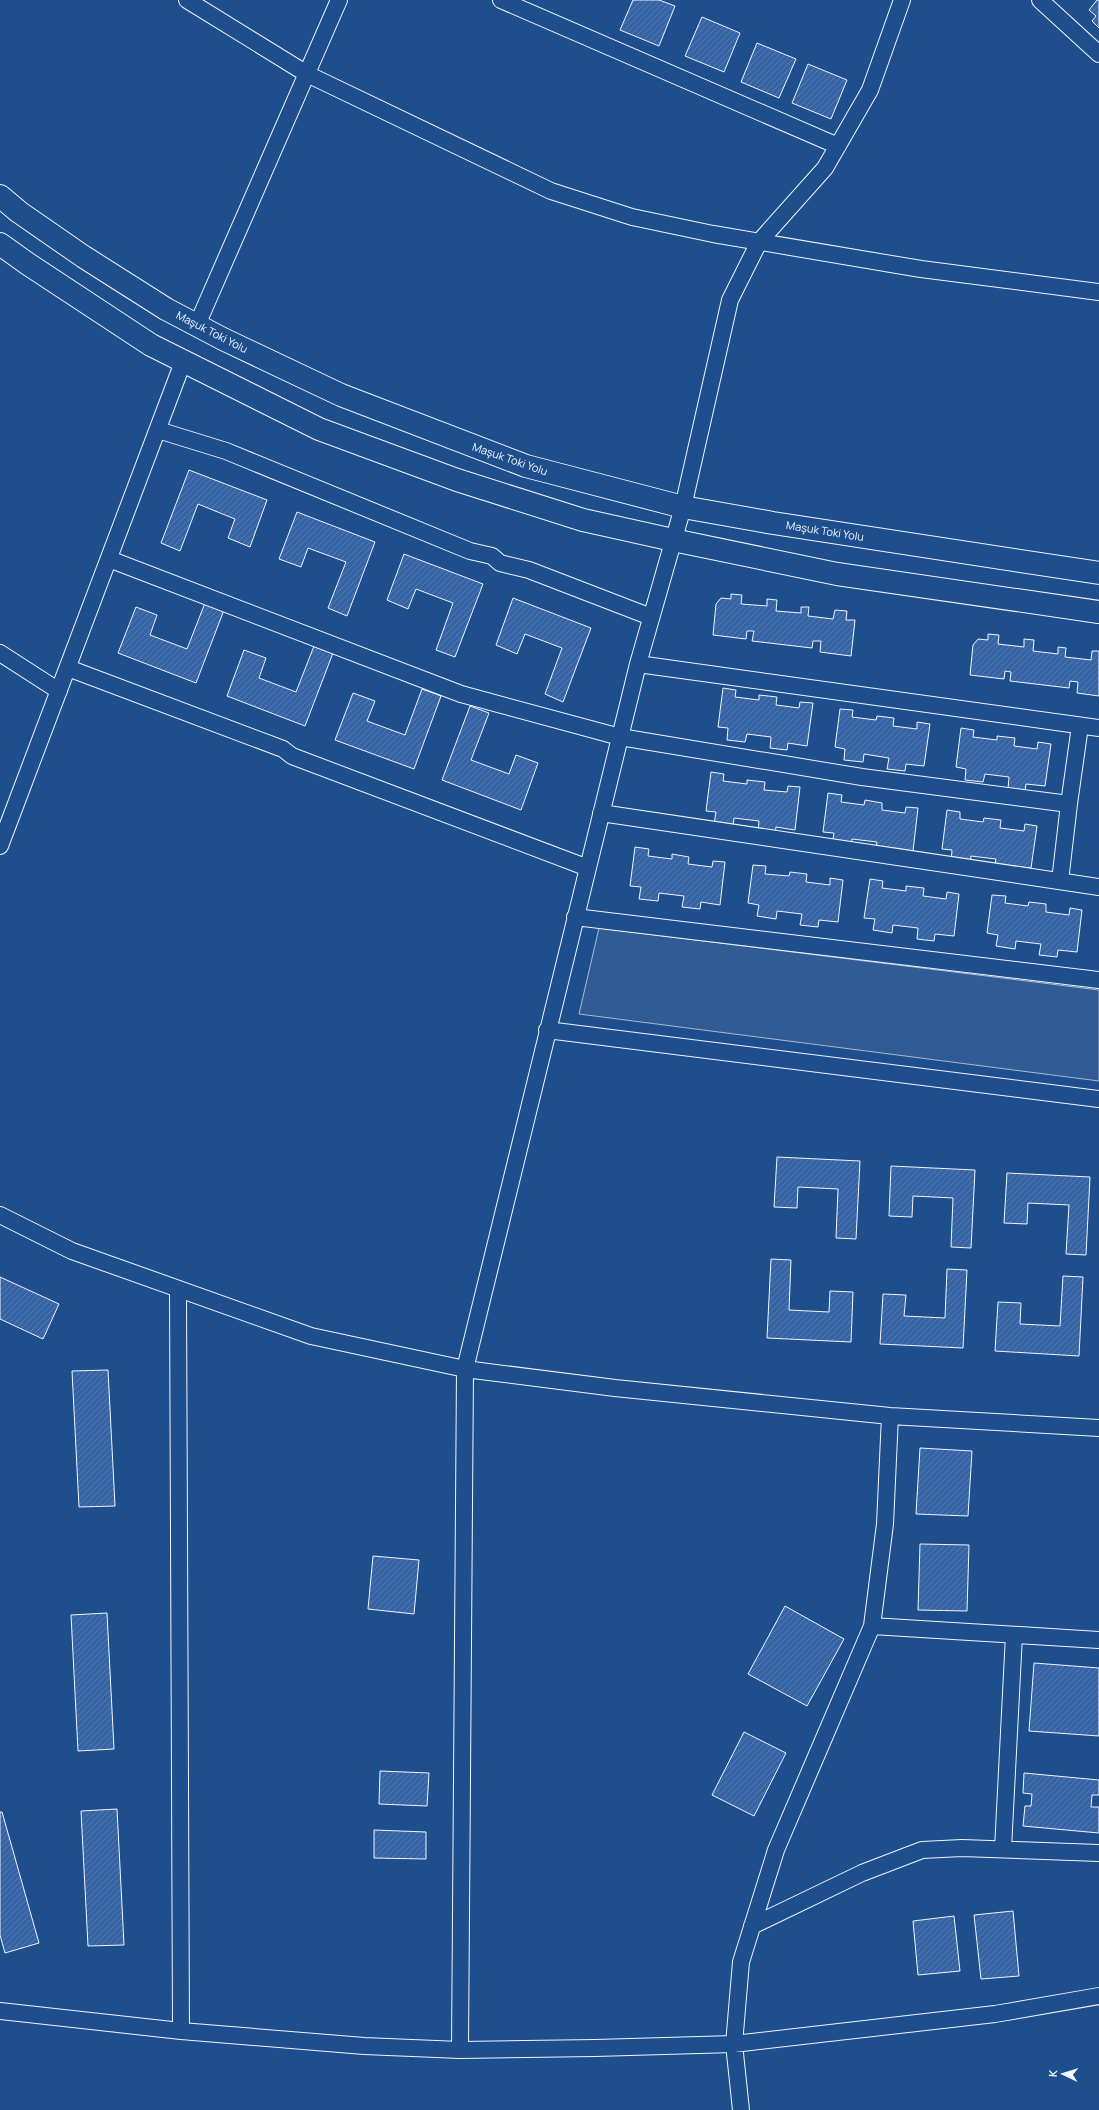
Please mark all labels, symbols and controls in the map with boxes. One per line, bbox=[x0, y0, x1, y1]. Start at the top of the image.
street label: Maşuk Toki Yolu bbox=[174, 307, 251, 356]
street label: Maşuk Toki Yolu bbox=[471, 439, 550, 478]
street label: Maşuk Toki Yolu bbox=[785, 517, 865, 544]
north arrow bbox=[1043, 2054, 1083, 2094]
text: K bbox=[1045, 2068, 1060, 2077]

